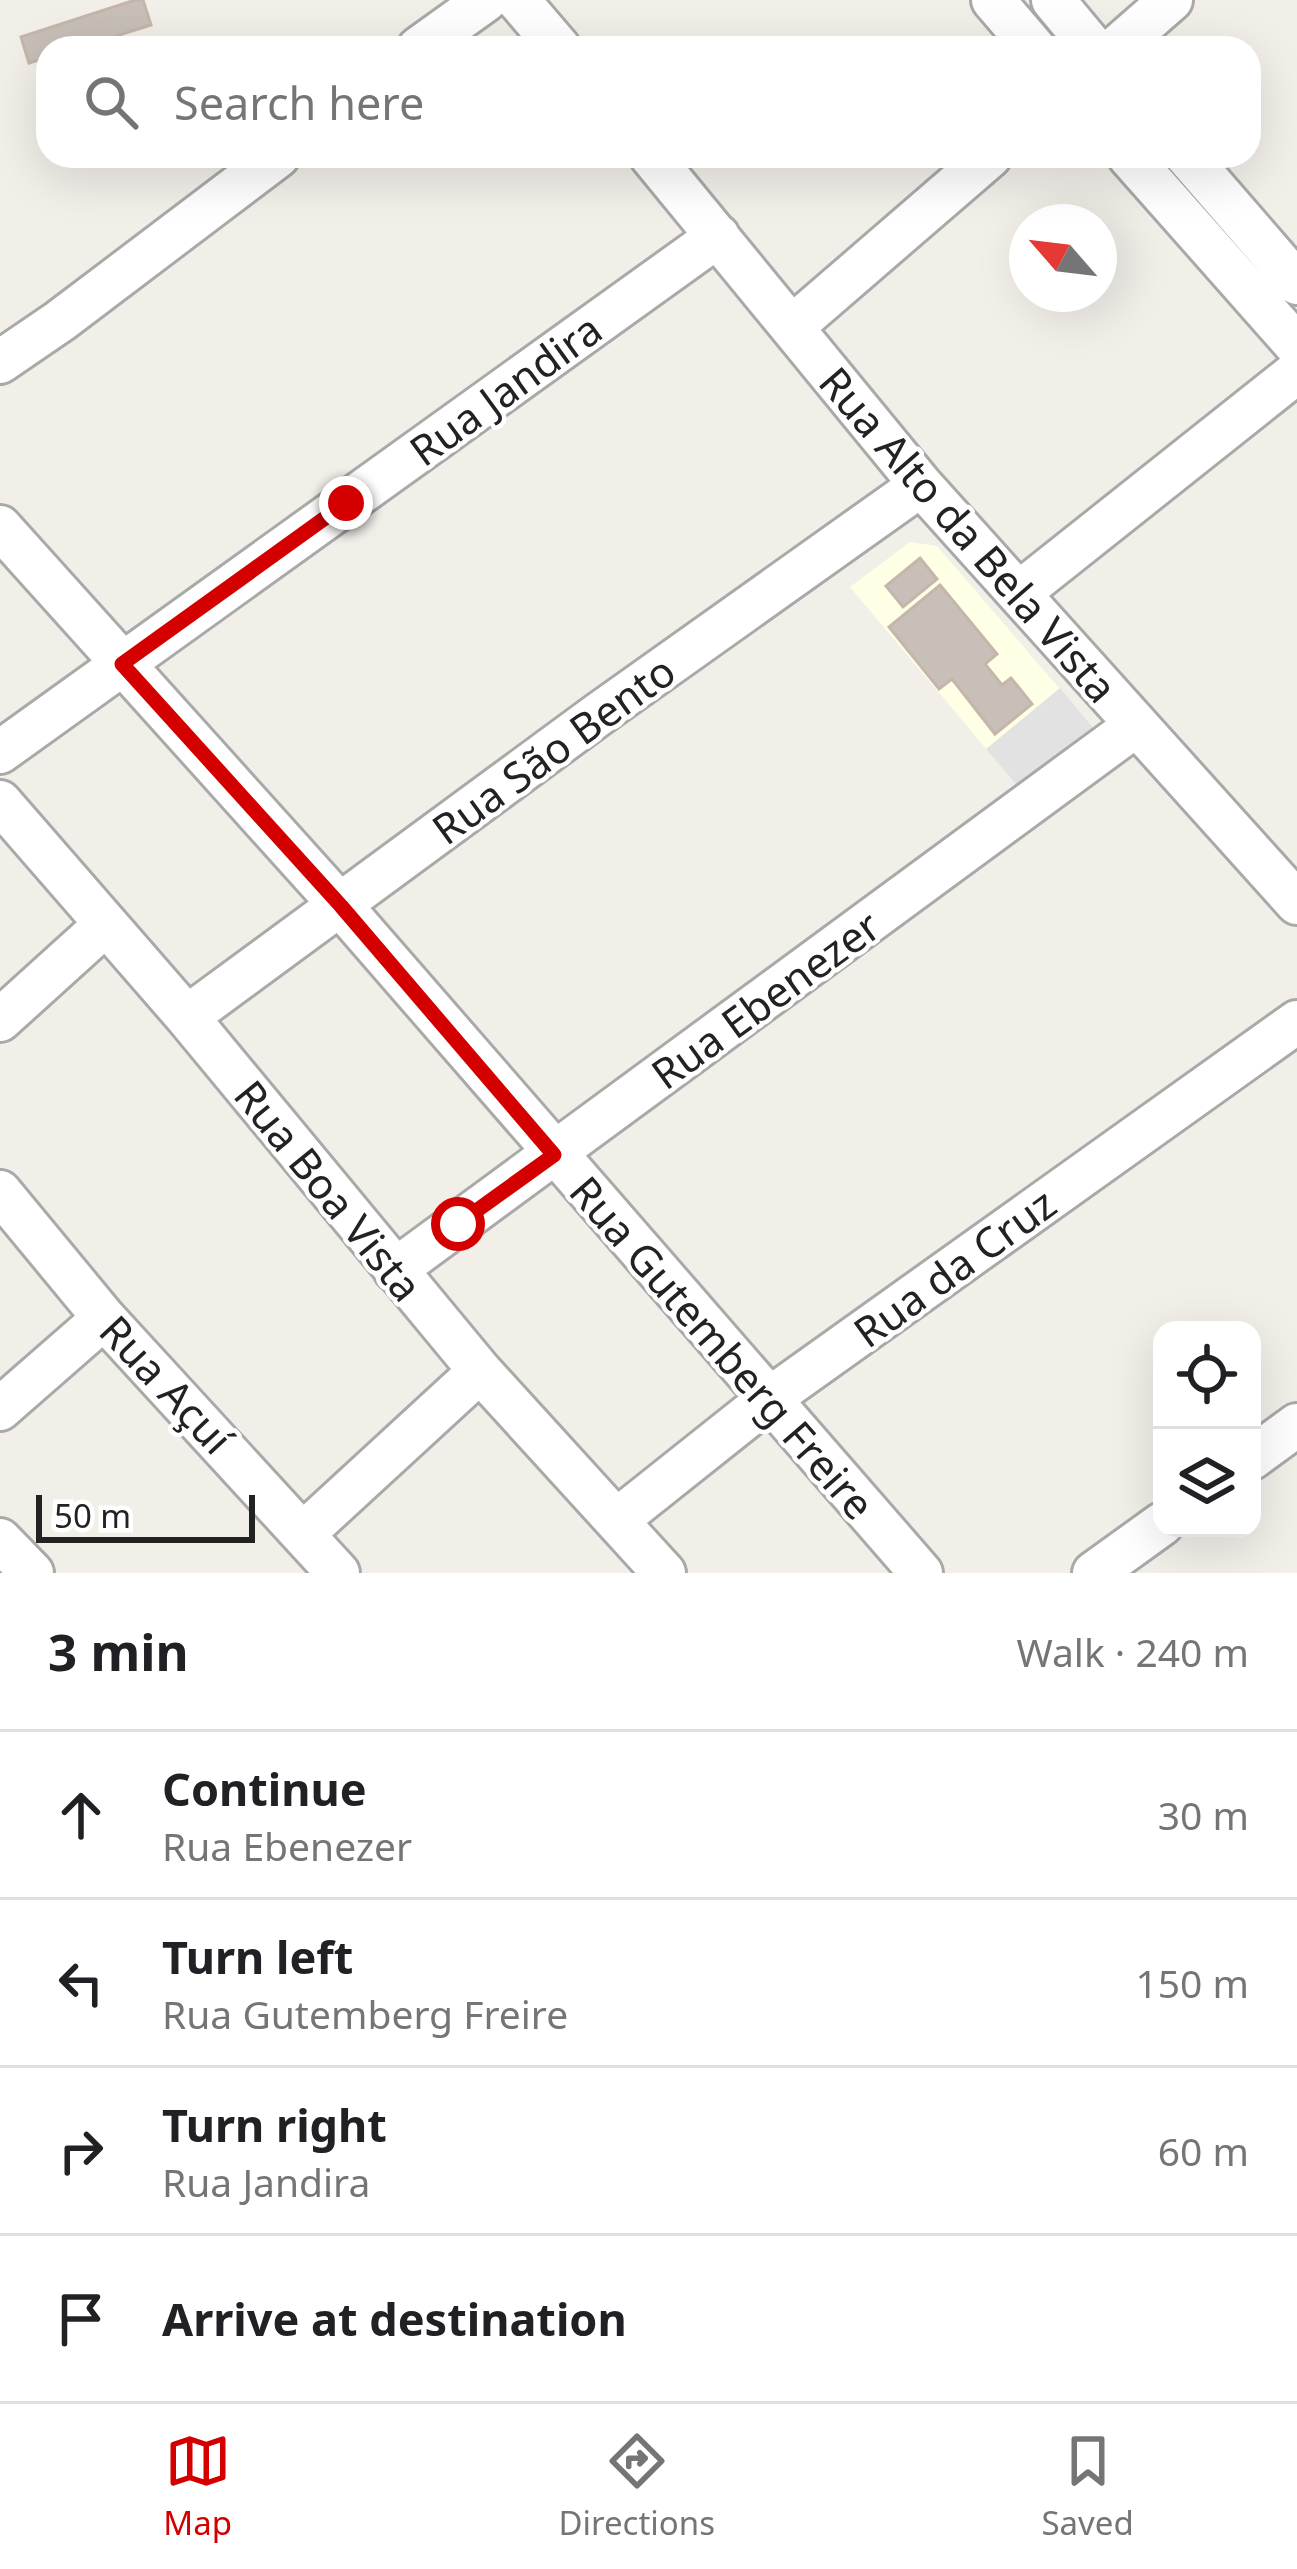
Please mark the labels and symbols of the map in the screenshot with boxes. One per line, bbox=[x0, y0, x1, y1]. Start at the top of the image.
north arrow bbox=[1009, 204, 1117, 312]
street label: Rua Jandira bbox=[398, 300, 612, 478]
street label: Rua Alto da Bela Vista bbox=[807, 354, 1131, 714]
route end bbox=[319, 476, 373, 530]
street label: Rua São Bento bbox=[420, 642, 686, 856]
street label: Rua Ebenezer bbox=[639, 897, 891, 1101]
street label: Rua Boa Vista bbox=[222, 1068, 436, 1312]
street label: Rua Gutemberg Freire bbox=[558, 1163, 888, 1531]
street label: Rua da Cruz bbox=[842, 1174, 1066, 1360]
route start bbox=[431, 1197, 485, 1251]
street label: Rua Açuí bbox=[88, 1302, 247, 1467]
scale bar bbox=[36, 1489, 255, 1542]

